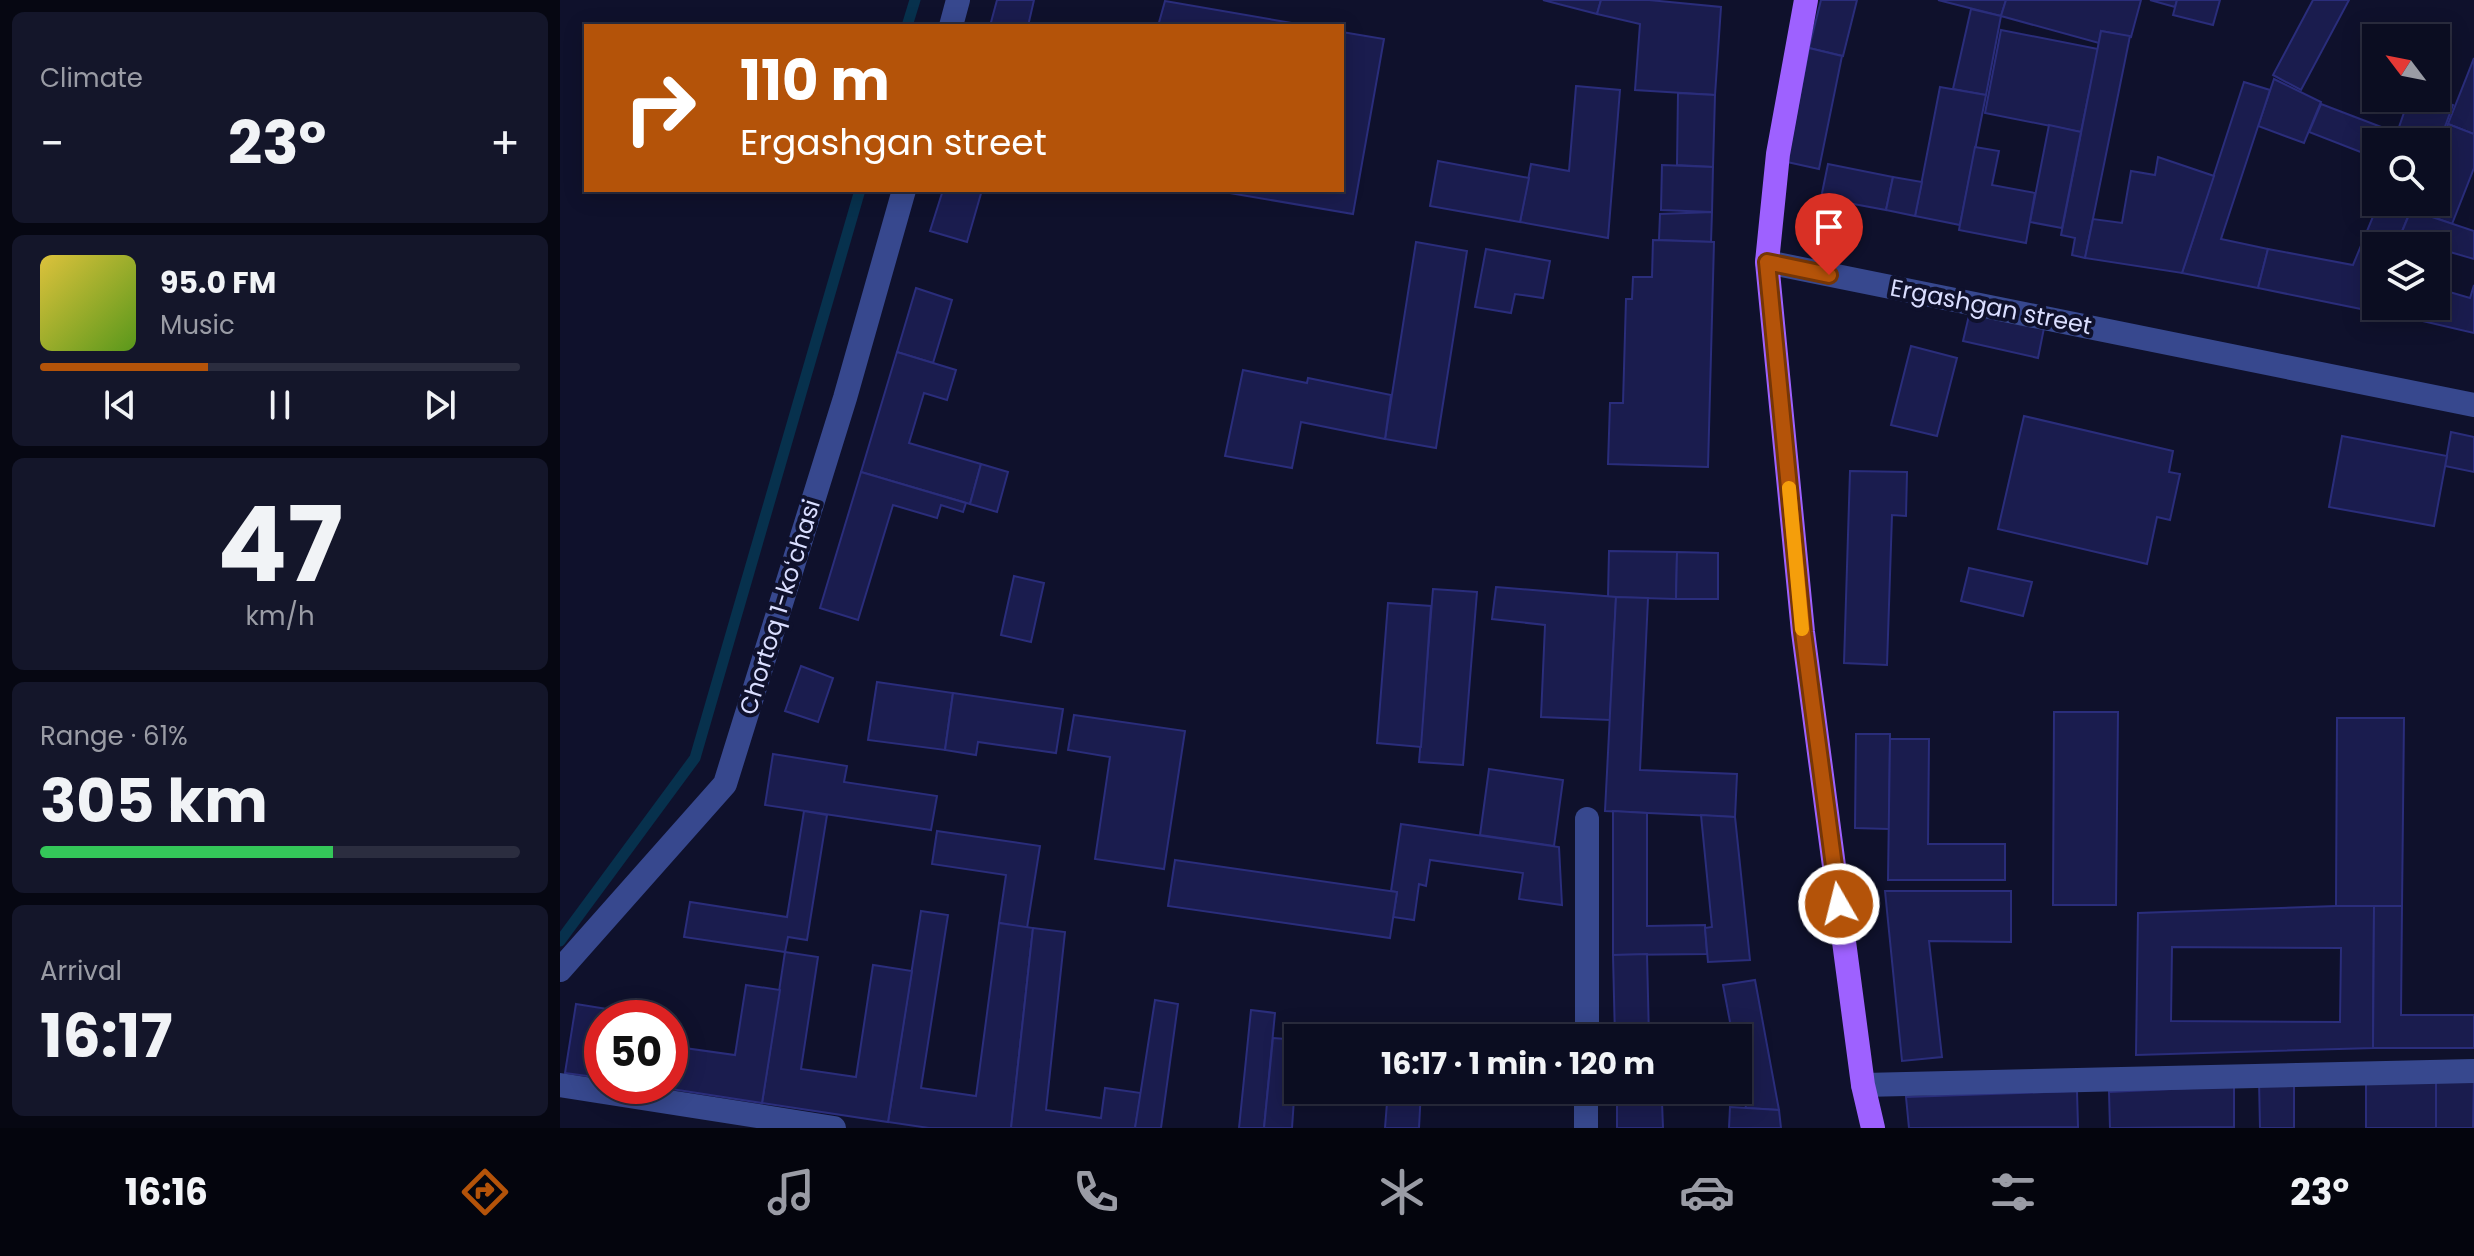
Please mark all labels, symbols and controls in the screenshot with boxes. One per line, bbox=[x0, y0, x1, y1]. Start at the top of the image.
north arrow bbox=[2362, 24, 2450, 112]
map controls bbox=[2362, 24, 2450, 320]
text: 110 m bbox=[740, 41, 890, 120]
icon: right bbox=[608, 56, 712, 160]
text: Climate bbox=[40, 60, 143, 96]
text: 23° bbox=[228, 101, 326, 185]
text: − bbox=[40, 113, 64, 174]
text: + bbox=[490, 113, 520, 174]
text: Ergashgan street bbox=[740, 117, 1047, 168]
button: search bbox=[2362, 128, 2450, 216]
pin bbox=[1795, 193, 1863, 275]
icon: arrive bbox=[1807, 205, 1851, 249]
button: layers bbox=[2362, 232, 2450, 320]
text: 95.0 FM bbox=[160, 261, 276, 304]
street label: Ergashgan street bbox=[1888, 271, 2095, 342]
text: Music bbox=[160, 307, 235, 343]
icon: previous bbox=[98, 383, 142, 427]
icon: pause bbox=[258, 383, 302, 427]
icon: next bbox=[418, 383, 462, 427]
text: 47 bbox=[217, 472, 343, 617]
street label: Chortoq 1-koʻchasi bbox=[731, 495, 828, 719]
text: km/h bbox=[245, 598, 315, 634]
text: Range · 61% bbox=[40, 718, 188, 754]
text: 305 km bbox=[40, 759, 268, 843]
position arrow bbox=[1797, 862, 1881, 946]
text: Arrival bbox=[40, 953, 122, 989]
text: 16:17 bbox=[40, 994, 172, 1078]
speed limit sign: 50 bbox=[584, 1000, 688, 1104]
text: 16:17 · 1 min · 120 m bbox=[1381, 1042, 1655, 1085]
icon: directions bbox=[457, 1164, 513, 1220]
icon: music bbox=[763, 1164, 819, 1220]
icon: phone bbox=[1068, 1164, 1124, 1220]
icon: climate bbox=[1374, 1164, 1430, 1220]
icon: car bbox=[1679, 1164, 1735, 1220]
icon: filters bbox=[1985, 1164, 2041, 1220]
text: 16:16 bbox=[125, 1167, 208, 1218]
text: 23° bbox=[2290, 1167, 2349, 1218]

